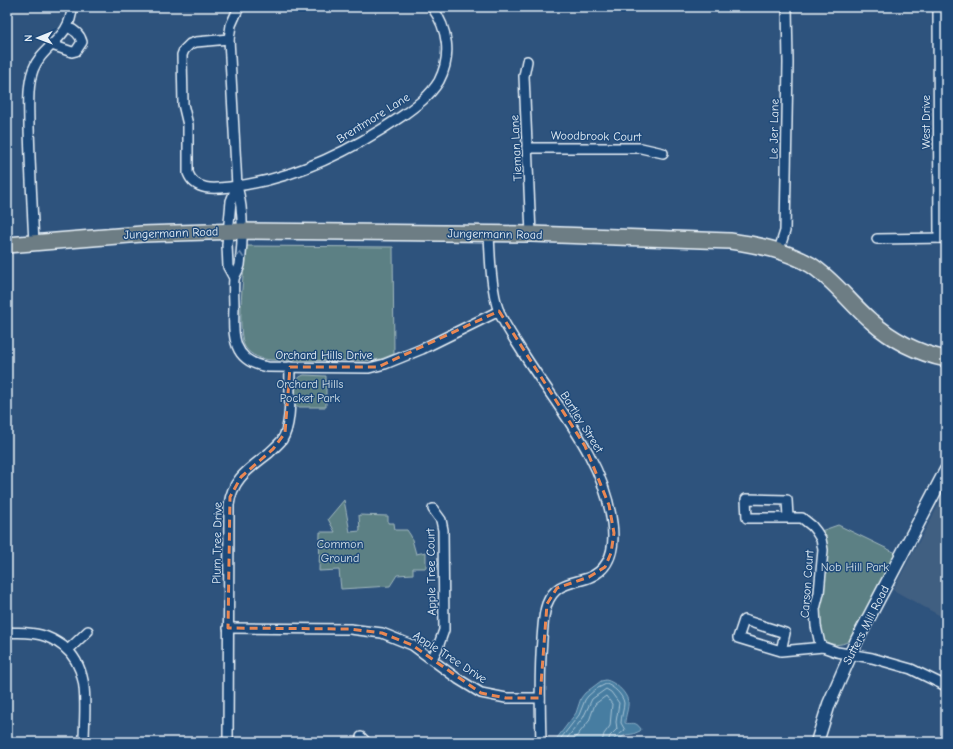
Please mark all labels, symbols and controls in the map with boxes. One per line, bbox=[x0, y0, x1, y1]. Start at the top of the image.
north arrow bbox=[18, 18, 58, 58]
text: N bbox=[22, 34, 35, 42]
street label: Brentmore Lane bbox=[334, 90, 412, 146]
street label: West Drive bbox=[919, 95, 933, 149]
street label: Le Jer Lane bbox=[766, 99, 782, 159]
street label: Tieman Lane bbox=[507, 114, 525, 182]
street label: Woodbrook Court bbox=[551, 128, 642, 144]
street label: Jungermann Road bbox=[123, 224, 219, 242]
street label: Jungermann Road bbox=[448, 226, 542, 242]
one-way arrow bbox=[236, 252, 245, 258]
street label: Orchard Hills Drive bbox=[276, 348, 372, 362]
park label: Orchard Hills Pocket Park bbox=[277, 377, 343, 405]
street label: Bartley Street bbox=[558, 389, 607, 456]
street label: Plum Tree Drive bbox=[209, 502, 225, 584]
street label: Apple Tree Court bbox=[423, 528, 439, 616]
park label: Common Ground bbox=[317, 537, 363, 565]
street label: Carson Court bbox=[798, 549, 816, 619]
park label: Nob Hill Park bbox=[821, 560, 889, 574]
street label: Sutters Mill Road bbox=[840, 583, 892, 667]
street label: Apple Tree Drive bbox=[411, 628, 489, 686]

